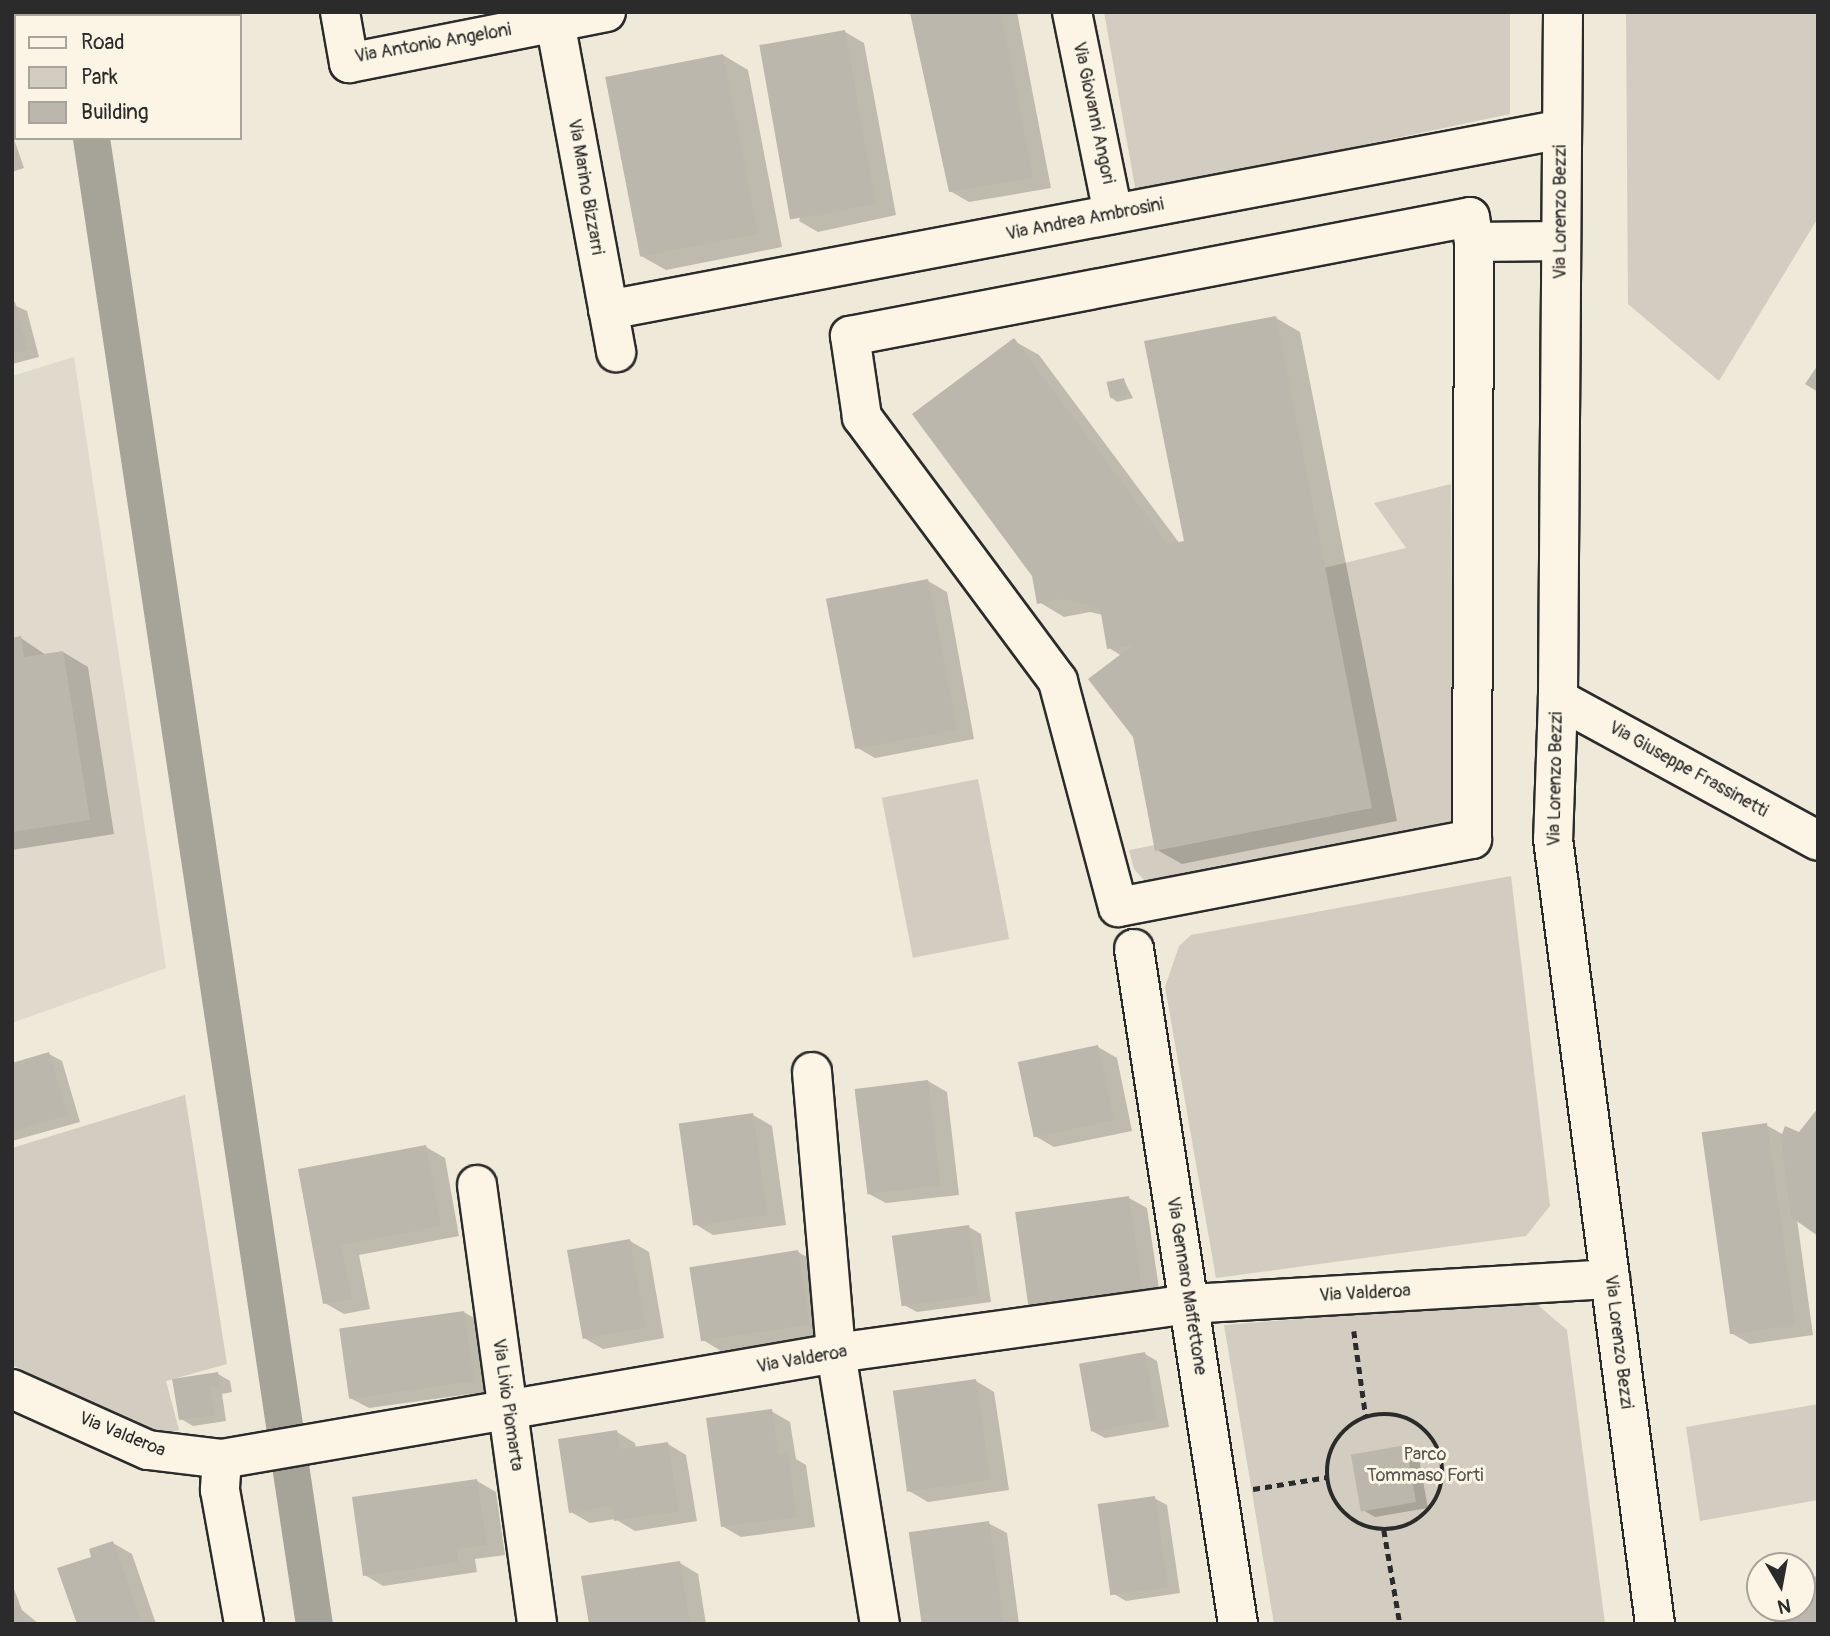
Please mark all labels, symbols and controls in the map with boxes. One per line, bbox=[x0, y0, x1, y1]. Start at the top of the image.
legend bbox=[14, 14, 242, 140]
street label: Via Antonio Angeloni bbox=[353, 20, 513, 68]
text: Road bbox=[81, 29, 125, 56]
street label: Via Giovanni Angori bbox=[1067, 40, 1119, 186]
text: Park bbox=[81, 64, 118, 91]
text: Building bbox=[81, 99, 148, 126]
street label: Via Marino Bizzarri bbox=[562, 117, 608, 257]
street label: Via Lorenzo Bezzi bbox=[1550, 145, 1572, 279]
street label: Via Andrea Ambrosini bbox=[1004, 194, 1166, 246]
street label: Via Lorenzo Bezzi bbox=[1544, 711, 1568, 847]
street label: Via Giuseppe Frassinetti bbox=[1605, 717, 1771, 823]
street label: Via Gennaro Maffettone bbox=[1161, 1195, 1211, 1377]
street label: Via Lorenzo Bezzi bbox=[1599, 1274, 1637, 1410]
street label: Via Valderoa bbox=[1319, 1281, 1411, 1307]
street label: Via Livio Piomarta bbox=[487, 1337, 527, 1473]
street label: Via Valderoa bbox=[755, 1341, 849, 1379]
street label: Via Valderoa bbox=[75, 1408, 169, 1462]
park label: Parco Tommaso Forti bbox=[1367, 1445, 1483, 1488]
north arrow bbox=[1746, 1552, 1816, 1622]
text: N bbox=[1776, 1593, 1793, 1619]

